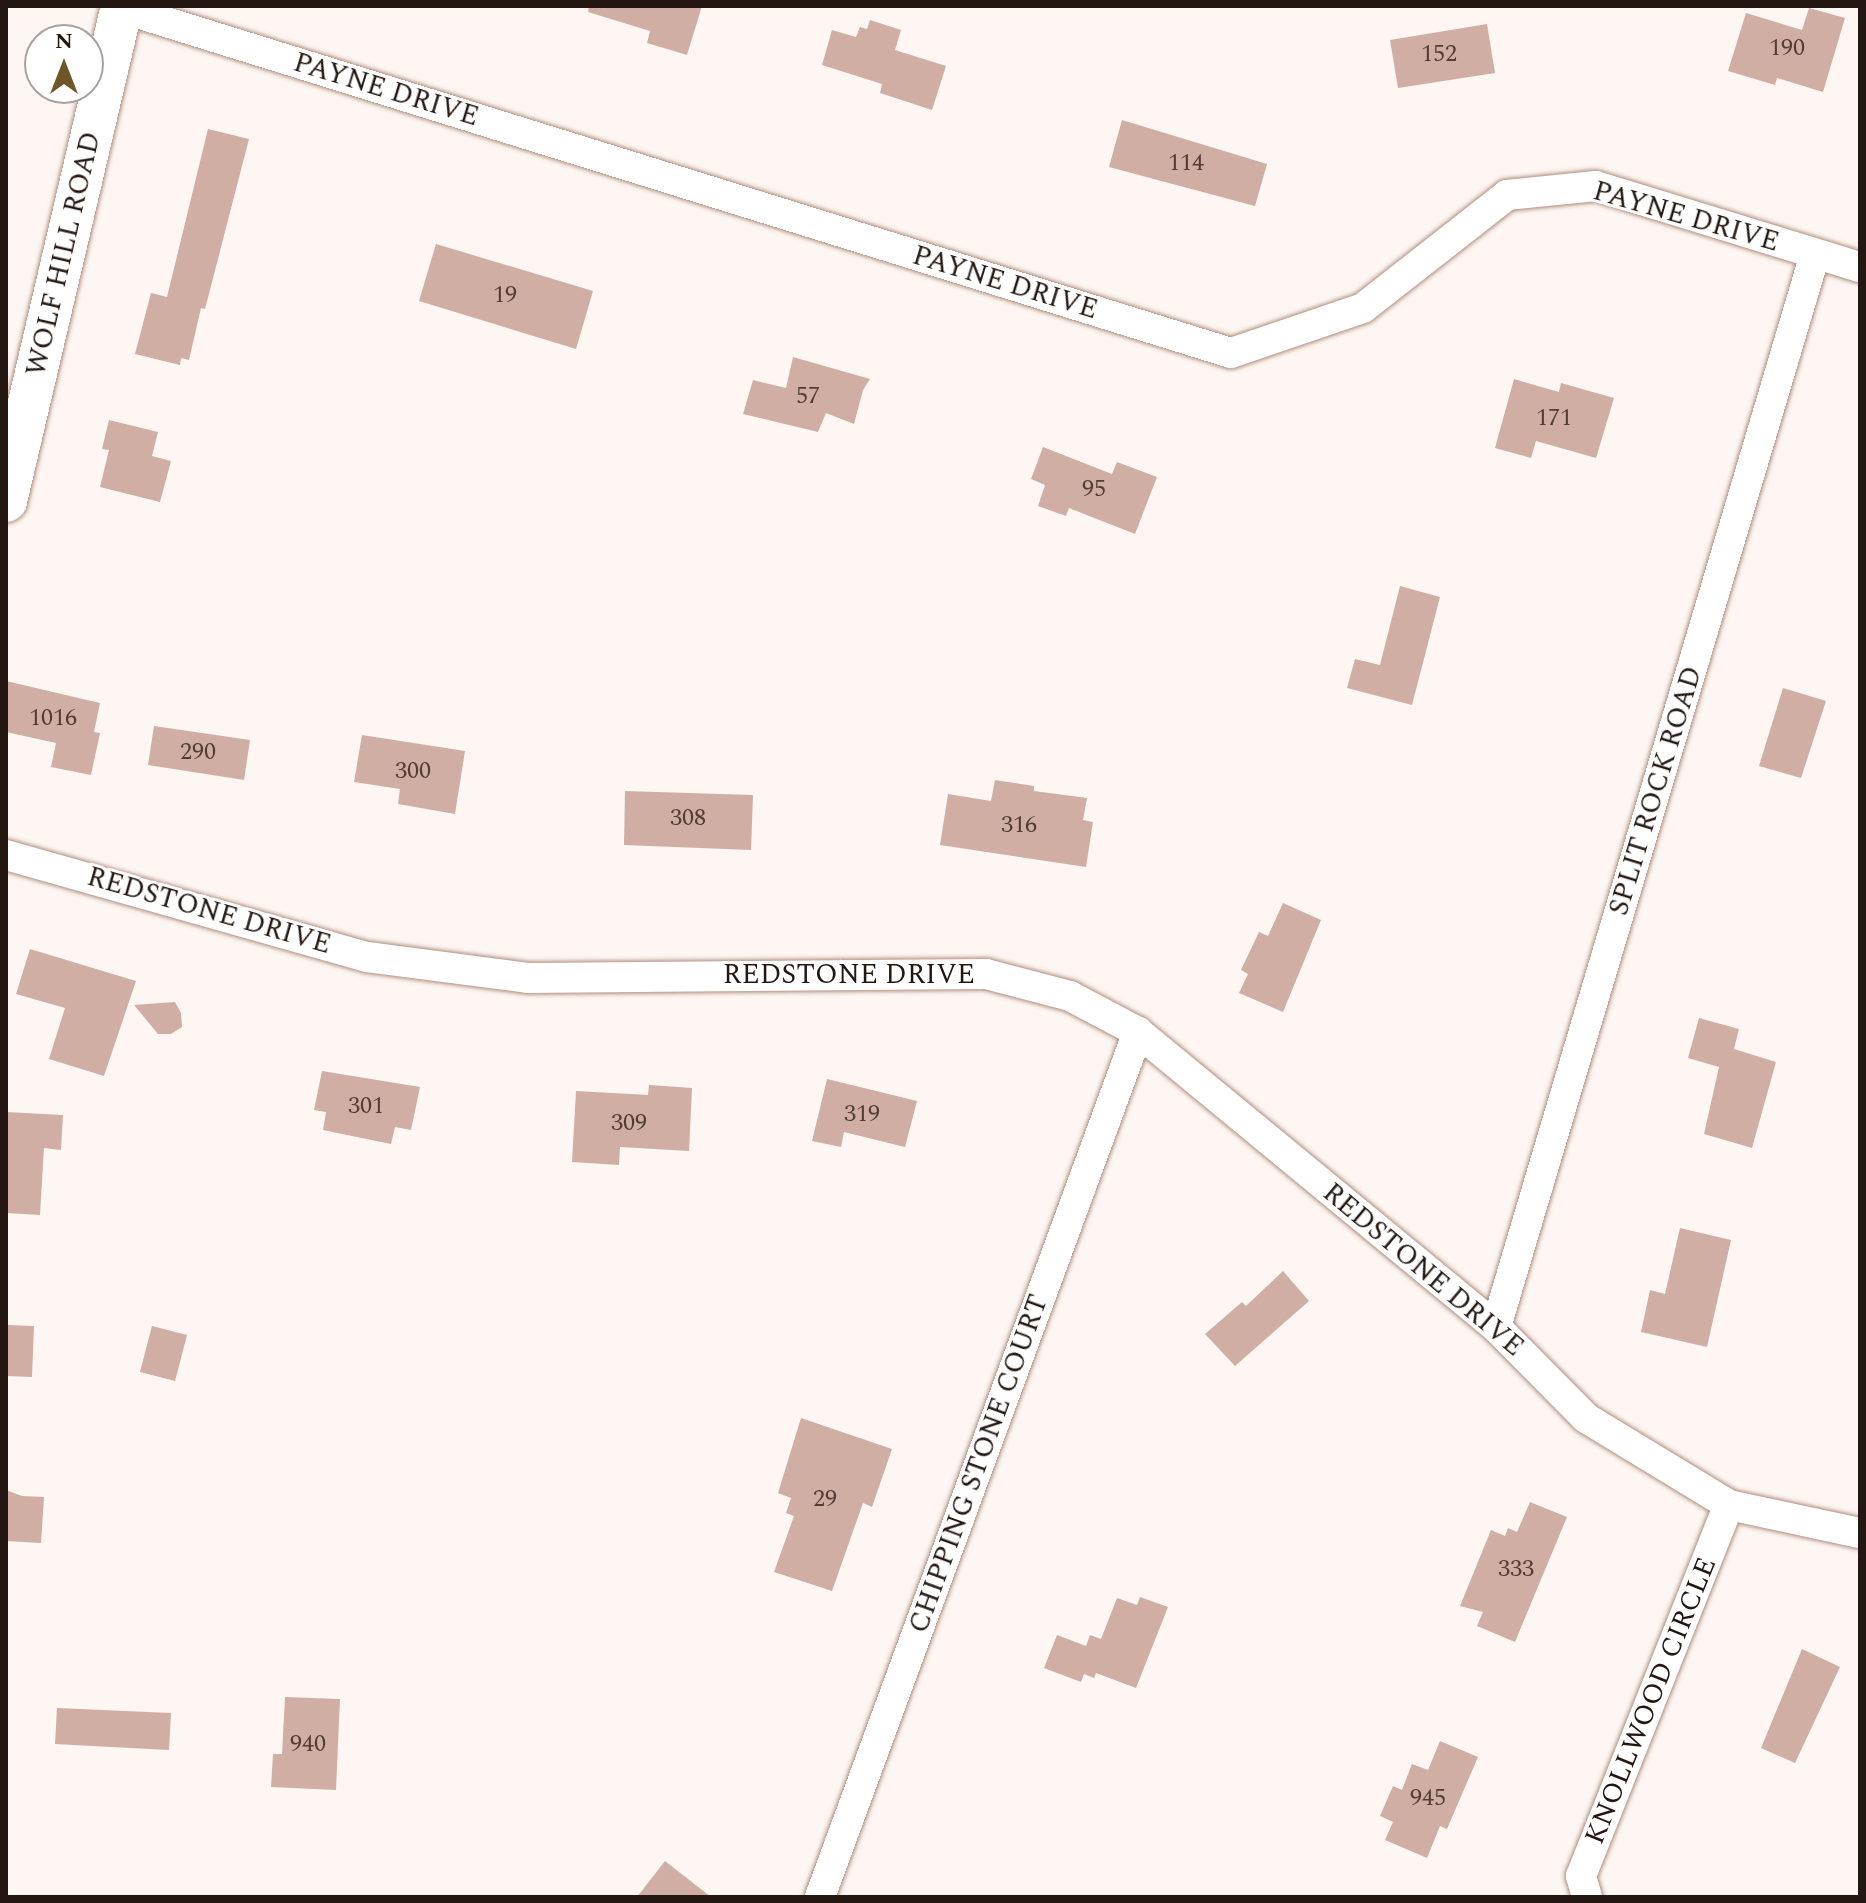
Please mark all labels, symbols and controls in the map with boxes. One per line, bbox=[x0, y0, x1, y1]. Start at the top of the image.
north arrow bbox=[24, 24, 104, 104]
text: N bbox=[55, 25, 73, 58]
house number: 190 bbox=[1769, 35, 1805, 63]
house number: 152 bbox=[1421, 41, 1457, 69]
street label: PAYNE DRIVE bbox=[289, 46, 483, 134]
street label: WOLF HILL ROAD bbox=[20, 129, 108, 379]
house number: 114 bbox=[1168, 150, 1204, 178]
street label: PAYNE DRIVE bbox=[1589, 174, 1783, 260]
street label: PAYNE DRIVE bbox=[908, 239, 1102, 327]
house number: 19 bbox=[493, 282, 517, 310]
house number: 57 bbox=[796, 383, 820, 411]
house number: 171 bbox=[1536, 405, 1572, 433]
house number: 95 bbox=[1082, 476, 1106, 504]
street label: SPLIT ROCK ROAD bbox=[1602, 662, 1710, 920]
house number: 1016 bbox=[29, 705, 77, 733]
house number: 290 bbox=[180, 739, 216, 767]
house number: 300 bbox=[395, 758, 431, 786]
house number: 308 bbox=[670, 805, 706, 833]
house number: 316 bbox=[1001, 812, 1037, 840]
street label: REDSTONE DRIVE bbox=[83, 860, 335, 962]
street label: REDSTONE DRIVE bbox=[723, 958, 975, 992]
house number: 301 bbox=[348, 1093, 384, 1121]
house number: 319 bbox=[844, 1101, 880, 1129]
house number: 309 bbox=[611, 1110, 647, 1138]
street label: REDSTONE DRIVE bbox=[1316, 1176, 1530, 1364]
street label: CHIPPING STONE COURT bbox=[902, 1290, 1056, 1638]
house number: 29 bbox=[813, 1486, 837, 1514]
street label: KNOLLWOOD CIRCLE bbox=[1578, 1553, 1724, 1849]
house number: 333 bbox=[1498, 1556, 1534, 1584]
house number: 940 bbox=[290, 1731, 326, 1759]
house number: 945 bbox=[1410, 1785, 1446, 1813]

